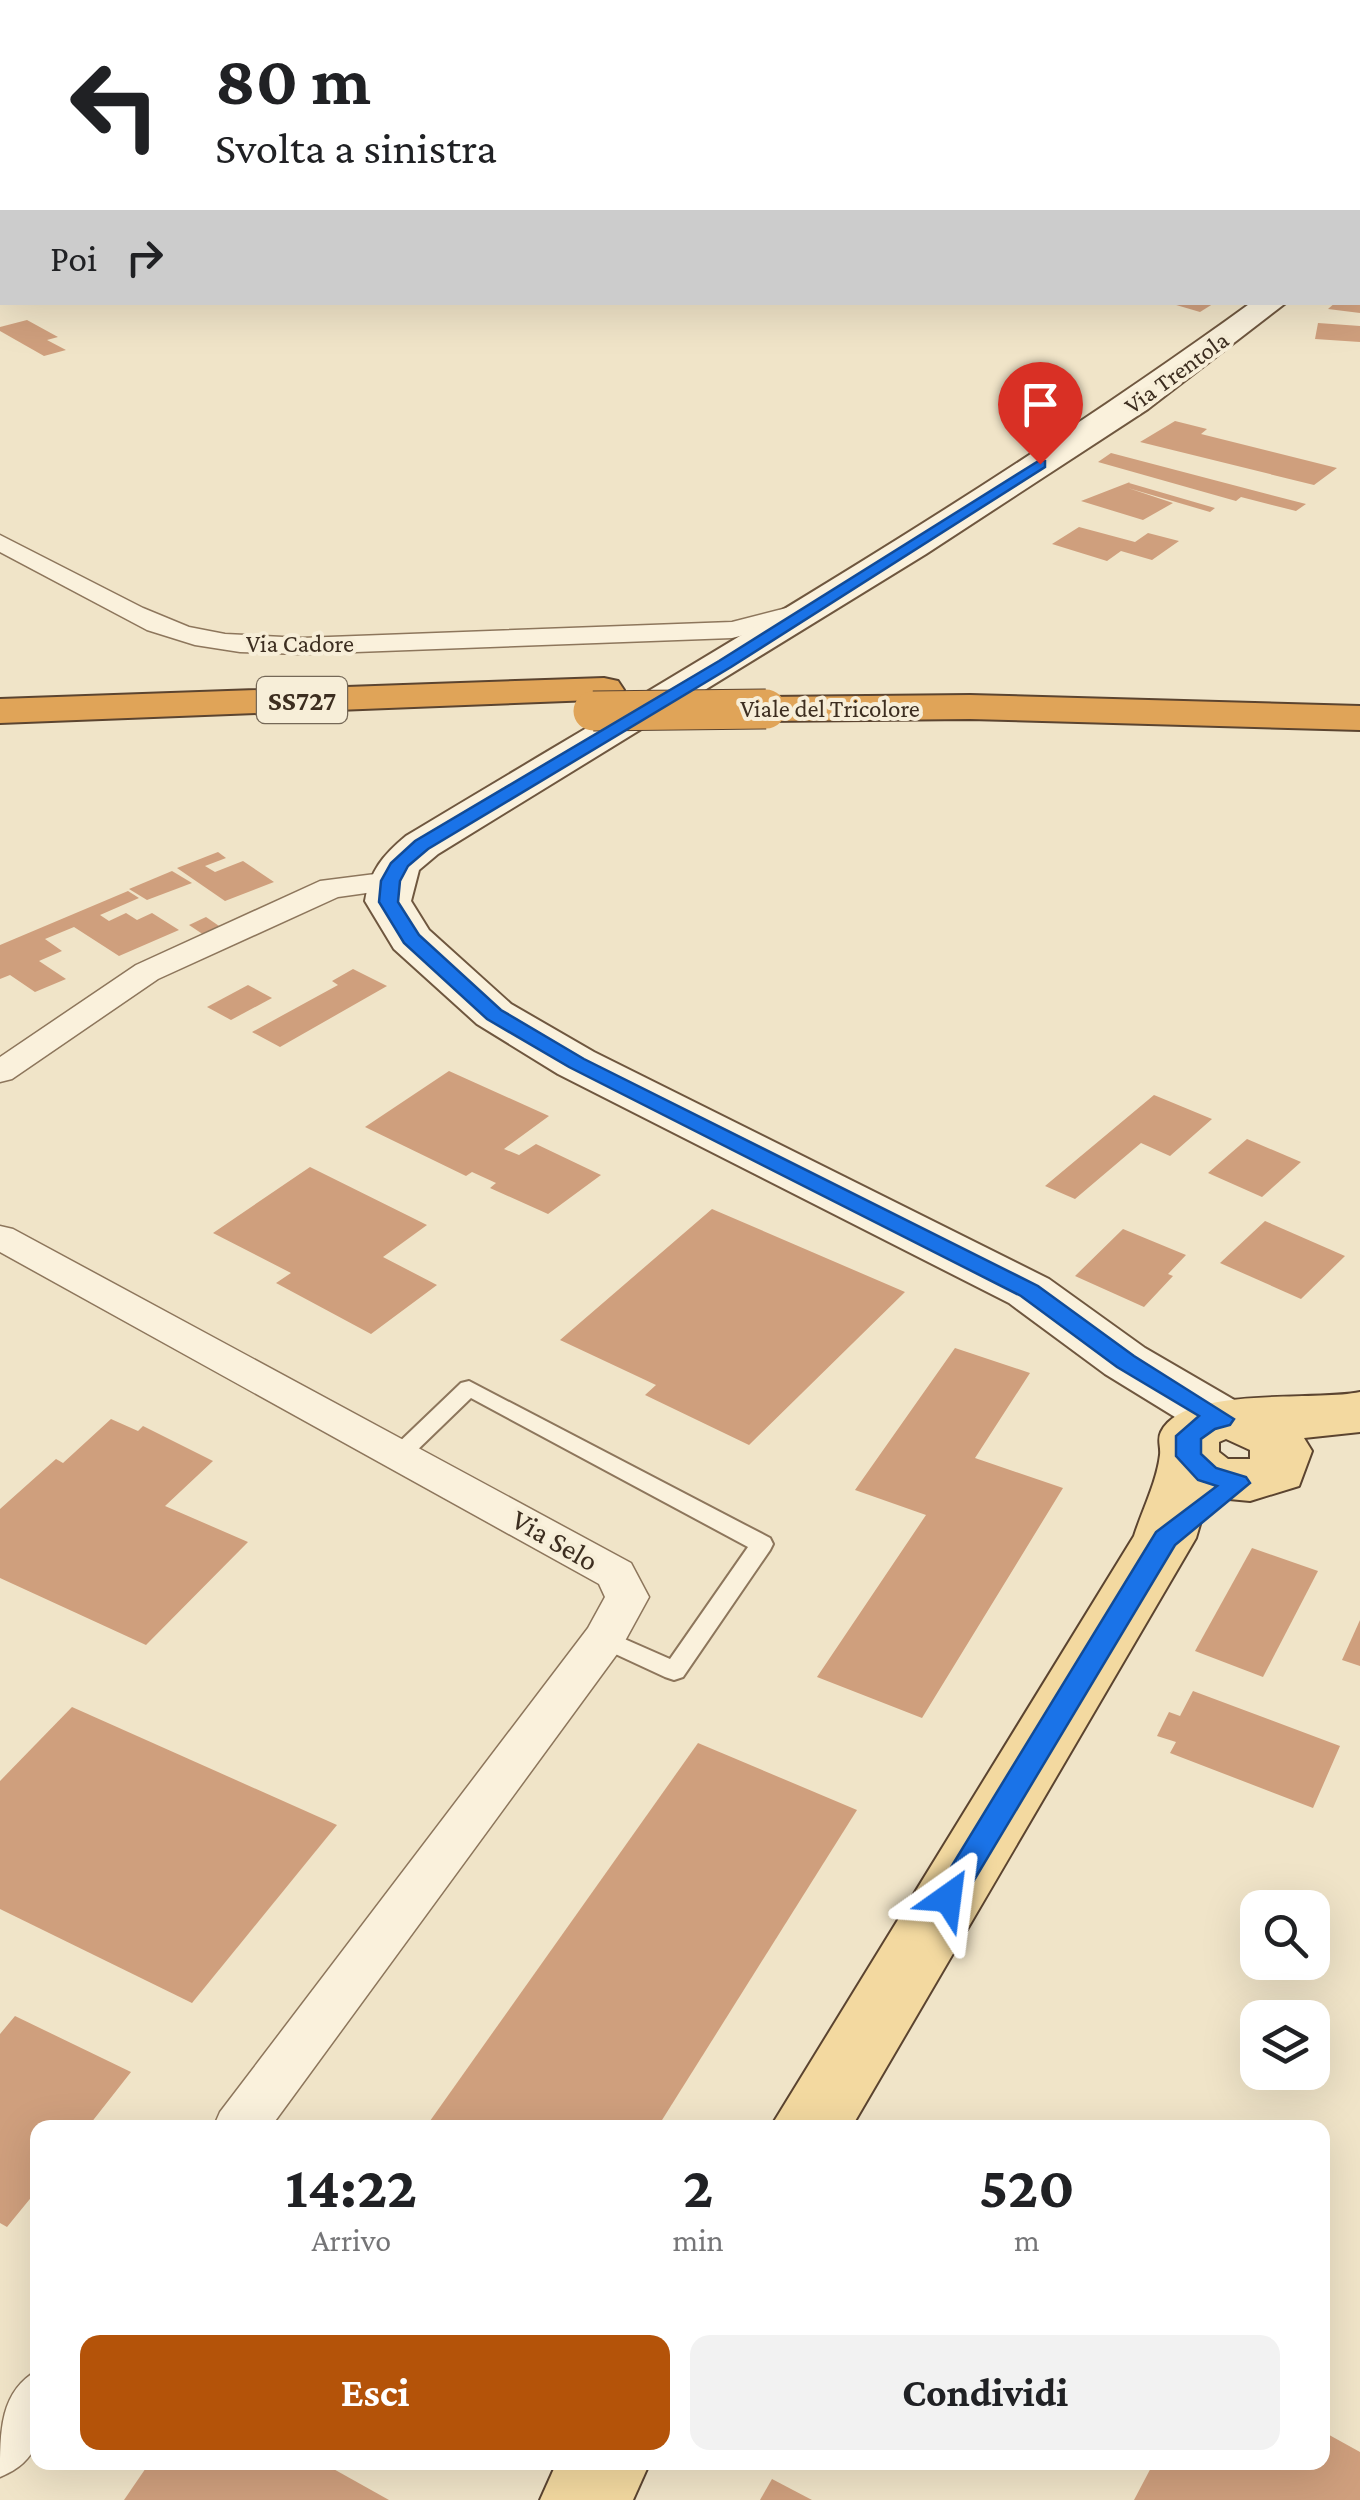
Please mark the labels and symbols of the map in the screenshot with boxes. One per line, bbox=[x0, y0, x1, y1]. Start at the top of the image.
street label: Via Trentola bbox=[1119, 325, 1234, 419]
pin bbox=[998, 362, 1083, 465]
street label: Via Cadore bbox=[246, 630, 354, 657]
road number: SS727 bbox=[257, 677, 347, 723]
street label: Viale del Tricolore bbox=[740, 695, 920, 722]
street label: Via Selo bbox=[506, 1502, 604, 1577]
position arrow bbox=[896, 1846, 1000, 1950]

